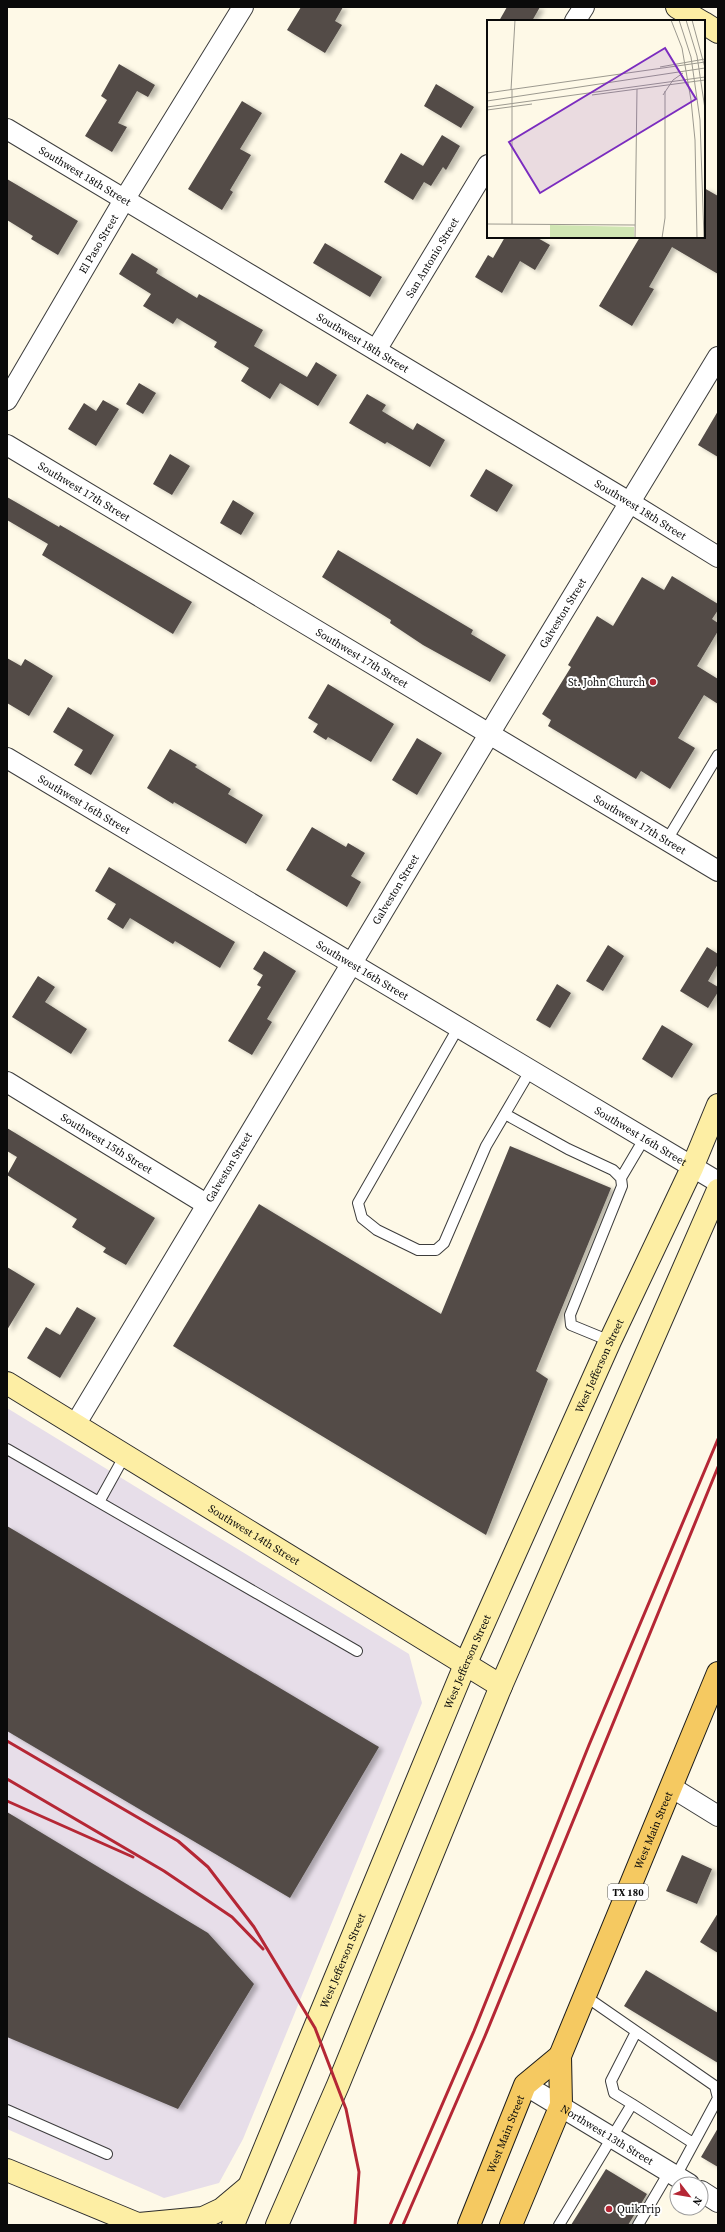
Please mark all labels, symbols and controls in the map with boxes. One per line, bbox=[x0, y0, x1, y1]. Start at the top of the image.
inset map bbox=[487, 20, 705, 238]
street label: Southwest 18th Street bbox=[36, 142, 134, 209]
street label: El Paso Street bbox=[75, 211, 122, 276]
street label: San Antonio Street bbox=[402, 214, 462, 300]
street label: Southwest 18th Street bbox=[314, 309, 412, 376]
street label: Southwest 17th Street bbox=[35, 458, 133, 525]
street label: Southwest 18th Street bbox=[592, 476, 690, 543]
street label: Galveston Street bbox=[535, 575, 590, 651]
street label: Southwest 17th Street bbox=[313, 624, 411, 691]
place label: St. John Church bbox=[568, 675, 645, 690]
marker: St. John Church bbox=[648, 677, 658, 687]
street label: Southwest 16th Street bbox=[35, 771, 134, 838]
street label: Southwest 17th Street bbox=[591, 791, 689, 858]
street label: Galveston Street bbox=[368, 851, 422, 927]
street label: Southwest 16th Street bbox=[314, 937, 412, 1004]
street label: Southwest 16th Street bbox=[592, 1103, 690, 1170]
street label: Southwest 15th Street bbox=[58, 1109, 156, 1177]
street label: Galveston Street bbox=[202, 1129, 255, 1205]
street label: West Jefferson Street bbox=[571, 1316, 627, 1415]
street label: Southwest 14th Street bbox=[206, 1501, 303, 1569]
street label: West Jefferson Street bbox=[440, 1612, 494, 1711]
street label: West Main Street bbox=[630, 1789, 676, 1872]
road number: TX 180 bbox=[608, 1884, 648, 1900]
street label: West Jefferson Street bbox=[316, 1911, 369, 2011]
street label: West Main Street bbox=[483, 2092, 528, 2175]
street label: Northwest 13th Street bbox=[558, 2101, 657, 2169]
north arrow bbox=[669, 2176, 709, 2216]
text: N bbox=[689, 2194, 706, 2208]
place label: QuikTrip bbox=[617, 2202, 661, 2217]
marker: QuikTrip bbox=[604, 2204, 614, 2214]

